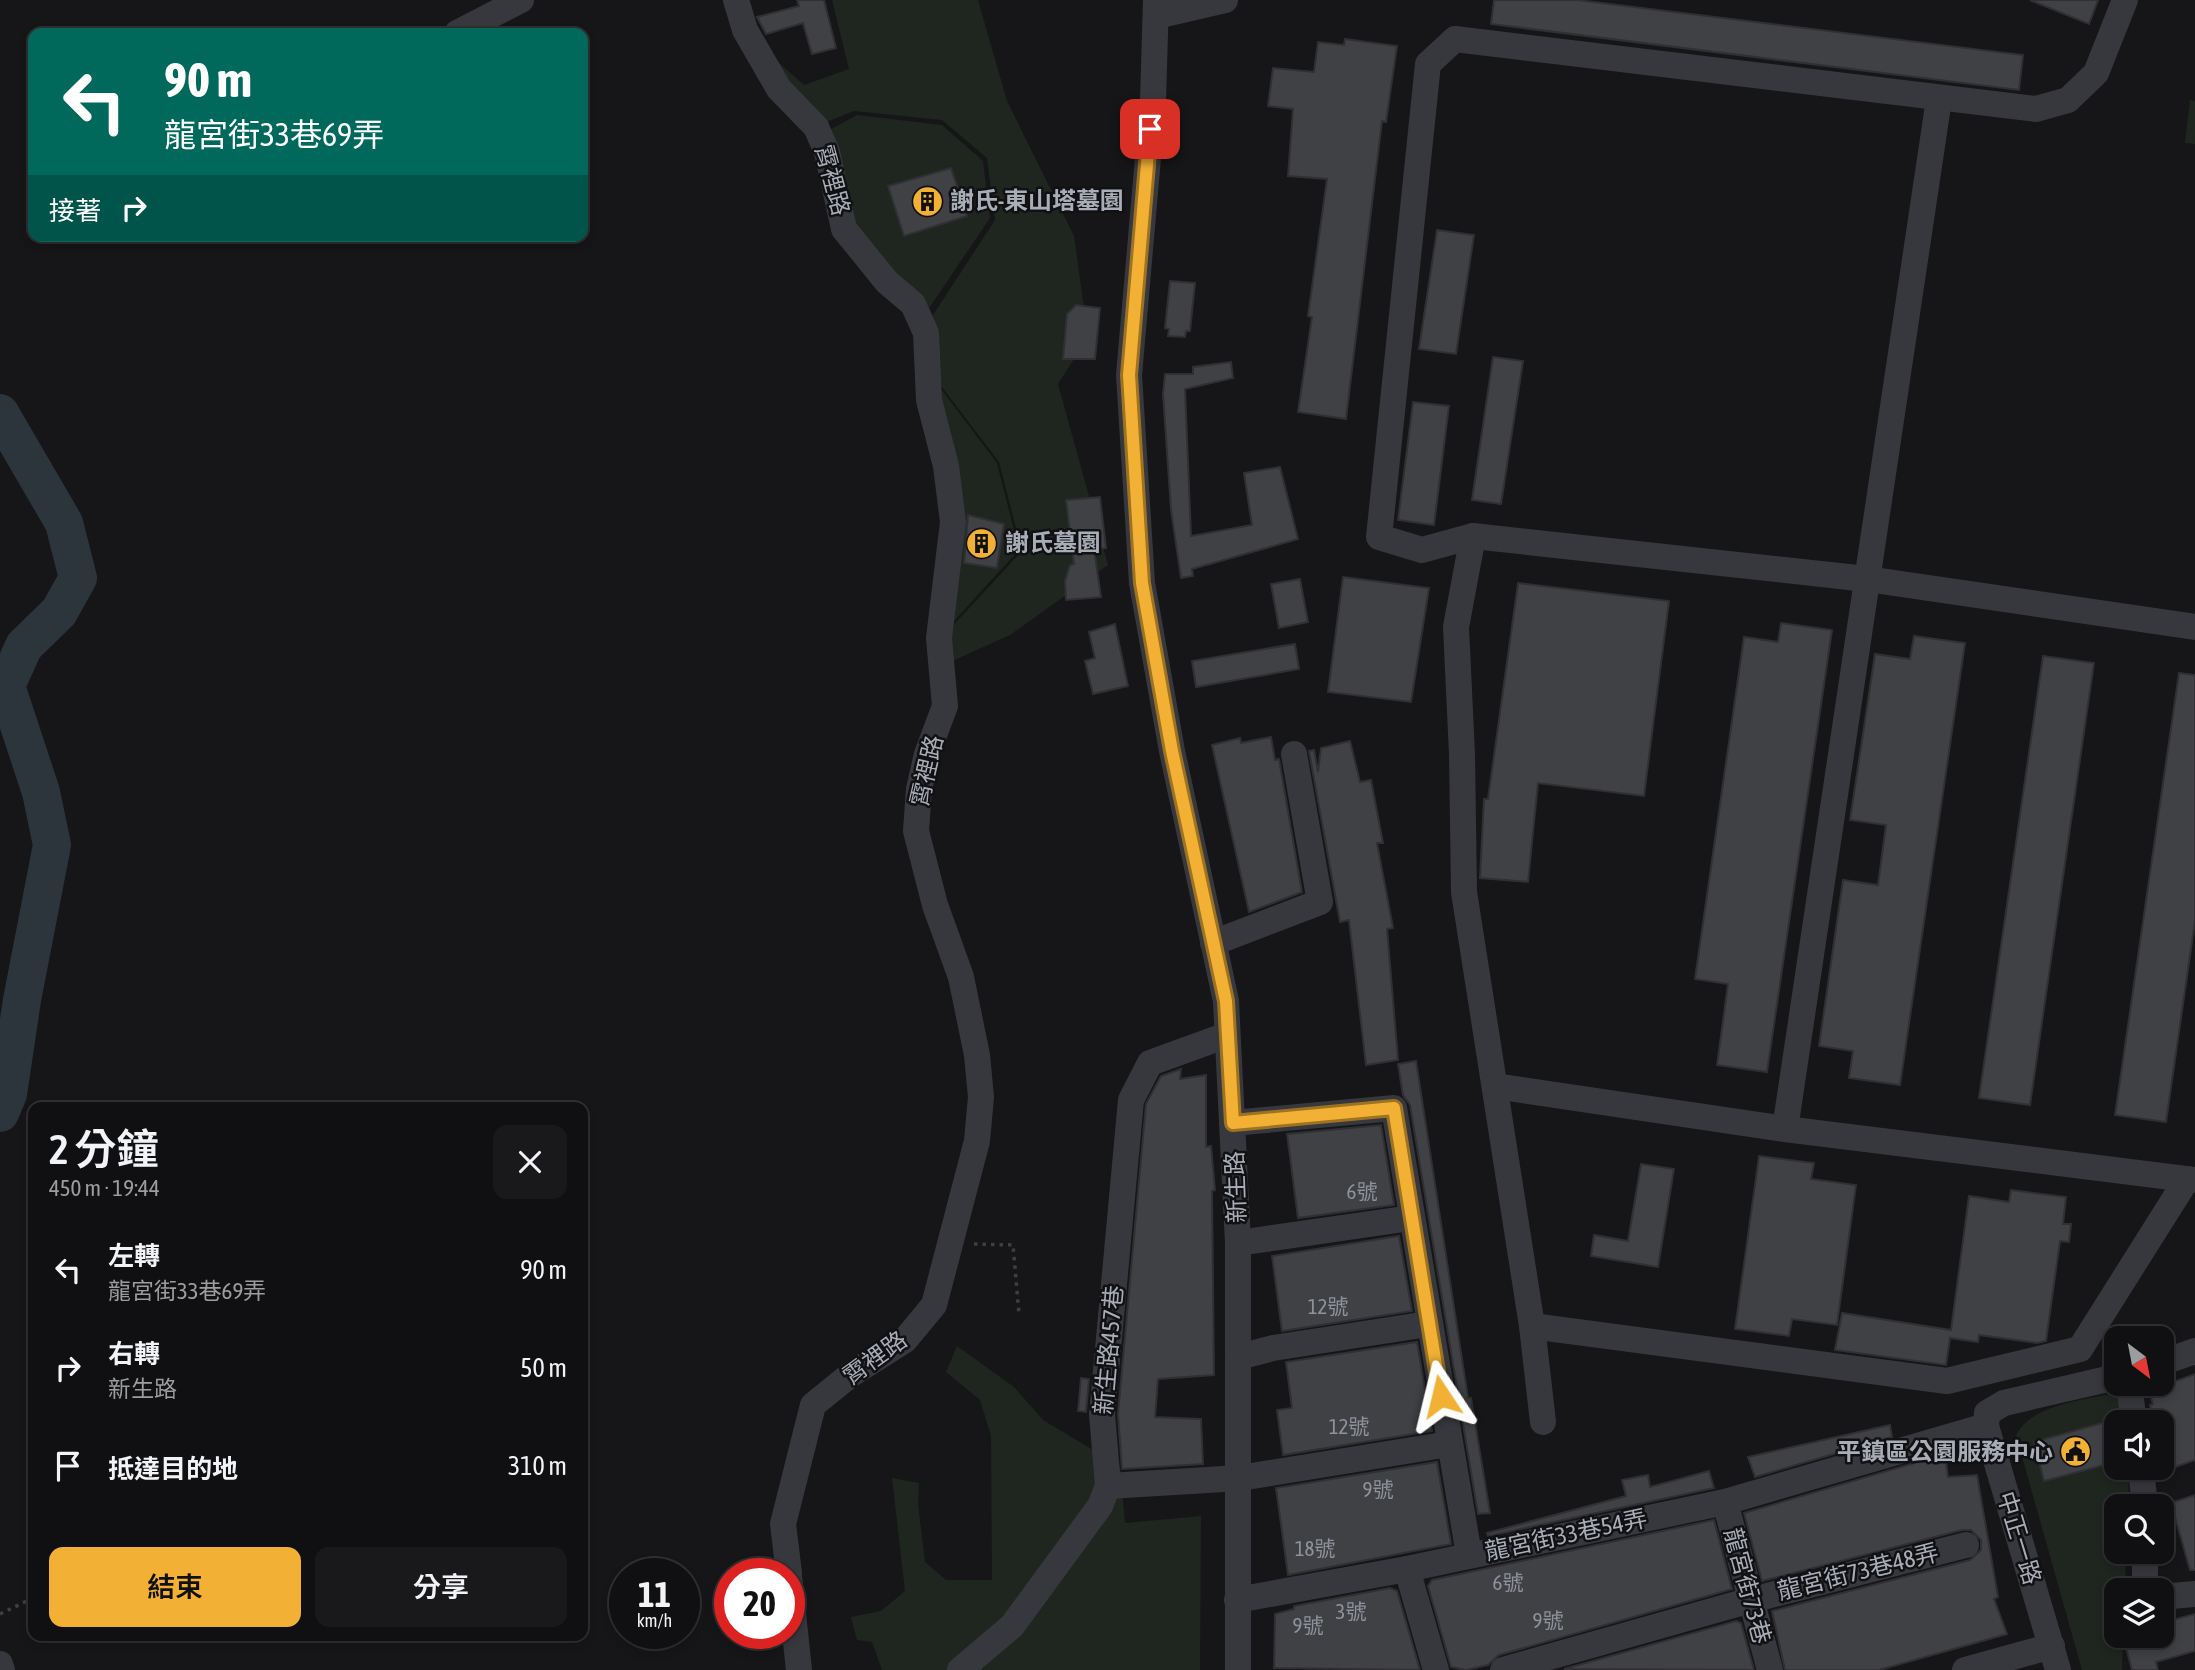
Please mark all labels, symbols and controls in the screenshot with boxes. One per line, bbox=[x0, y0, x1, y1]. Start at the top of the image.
text: 90 m bbox=[164, 51, 252, 107]
icon: left bbox=[49, 56, 140, 147]
pin bbox=[1120, 99, 1180, 159]
icon: arrive bbox=[1131, 110, 1169, 148]
text: 龍宮街33巷69弄 bbox=[164, 116, 384, 153]
street label: 霄裡路 bbox=[810, 142, 855, 218]
building icon: 謝氏-東山塔墓園 bbox=[910, 184, 944, 218]
place label: 謝氏-東山塔墓園 bbox=[950, 187, 1124, 214]
icon: right bbox=[115, 189, 153, 227]
text: 接著 bbox=[49, 196, 101, 226]
building icon: 謝氏墓園 bbox=[965, 526, 999, 560]
place label: 謝氏墓園 bbox=[1005, 529, 1101, 556]
street label: 霄裡路 bbox=[905, 733, 948, 809]
text: 2 分鐘 bbox=[49, 1125, 159, 1173]
button: close bbox=[493, 1125, 567, 1199]
street label: 新生路 bbox=[1221, 1151, 1250, 1223]
text: 450 m · 19:44 bbox=[49, 1175, 160, 1201]
house number: 6號 bbox=[1347, 1179, 1377, 1203]
text: 左轉 bbox=[108, 1241, 160, 1271]
icon: left bbox=[49, 1251, 87, 1289]
text: 90 m bbox=[520, 1255, 567, 1285]
text: 龍宮街33巷69弄 bbox=[108, 1278, 266, 1304]
street label: 新生路457巷 bbox=[1089, 1284, 1128, 1416]
house number: 12號 bbox=[1308, 1294, 1348, 1318]
street label: 霄裡路 bbox=[838, 1326, 912, 1390]
north arrow bbox=[2104, 1326, 2174, 1396]
map controls bbox=[2104, 1326, 2174, 1648]
text: 右轉 bbox=[108, 1339, 160, 1369]
icon: right bbox=[49, 1349, 87, 1387]
text: 50 m bbox=[520, 1353, 567, 1383]
position arrow bbox=[1404, 1359, 1478, 1433]
text: 新生路 bbox=[108, 1376, 177, 1402]
button: sound bbox=[2104, 1410, 2174, 1480]
house number: 12號 bbox=[1329, 1414, 1369, 1438]
public building icon: 平鎮區公園服務中心 bbox=[2059, 1435, 2093, 1469]
place label: 平鎮區公園服務中心 bbox=[1837, 1438, 2053, 1465]
icon: arrive bbox=[49, 1447, 87, 1485]
text: 310 m bbox=[508, 1451, 567, 1481]
text: 抵達目的地 bbox=[108, 1454, 238, 1484]
house number: 9號 bbox=[1363, 1477, 1393, 1501]
street label: 中正一路 bbox=[1993, 1488, 2046, 1588]
button: search bbox=[2104, 1494, 2174, 1564]
street label: 龍宮街33巷54弄 bbox=[1482, 1504, 1649, 1565]
street label: 龍宮街73巷 bbox=[1719, 1525, 1776, 1647]
house number: 18號 bbox=[1295, 1536, 1335, 1560]
street label: 龍宮街73巷48弄 bbox=[1775, 1538, 1941, 1605]
button: 結束 bbox=[49, 1547, 301, 1627]
button: 分享 bbox=[315, 1547, 567, 1627]
speed limit sign: 20 bbox=[714, 1558, 805, 1649]
house number: 6號 bbox=[1493, 1570, 1523, 1594]
text: 11 bbox=[638, 1574, 671, 1614]
button: layers bbox=[2104, 1578, 2174, 1648]
house number: 3號 bbox=[1336, 1599, 1366, 1623]
house number: 9號 bbox=[1533, 1608, 1563, 1632]
text: km/h bbox=[637, 1610, 672, 1631]
house number: 9號 bbox=[1293, 1613, 1323, 1637]

